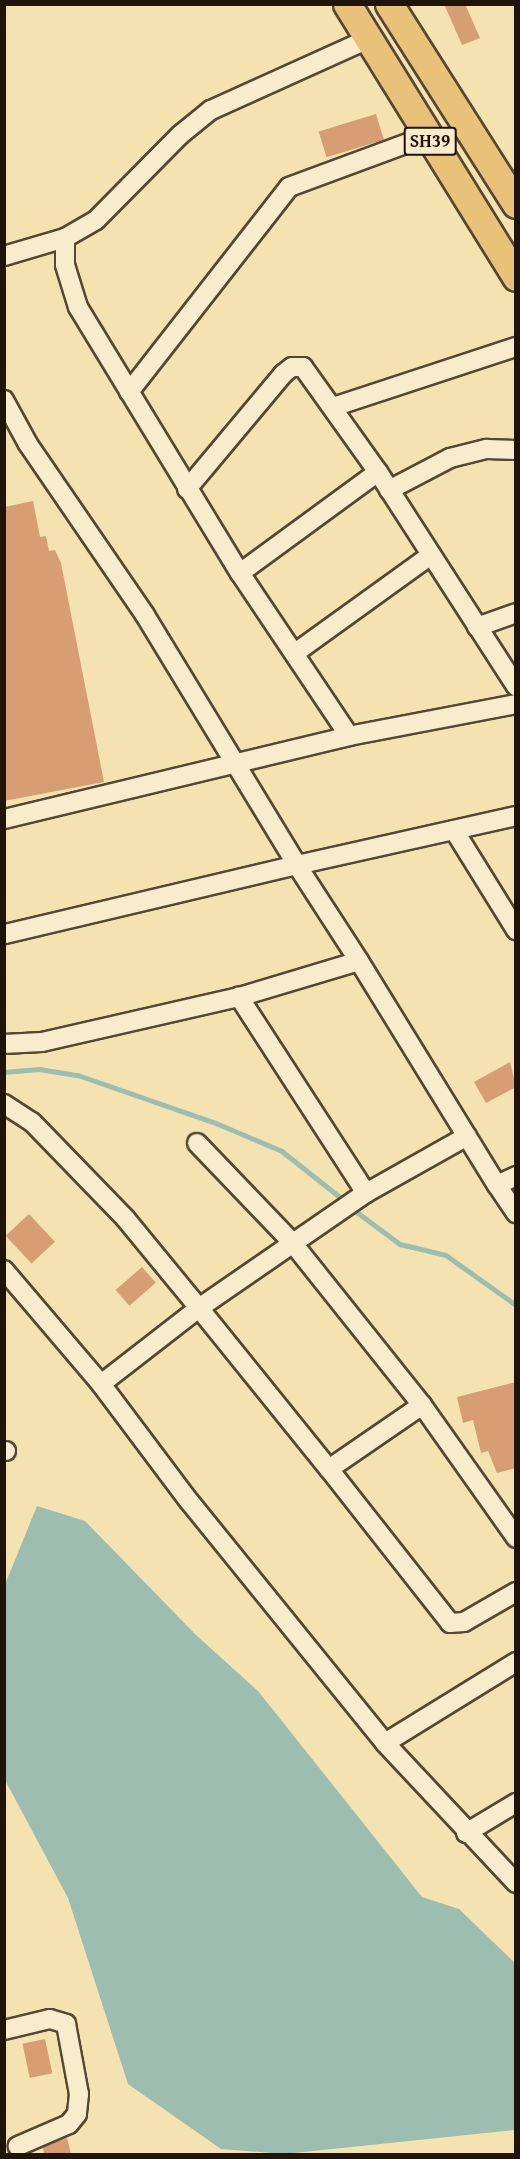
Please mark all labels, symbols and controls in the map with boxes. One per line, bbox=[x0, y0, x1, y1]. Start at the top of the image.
road number: SH39 bbox=[403, 126, 457, 156]

